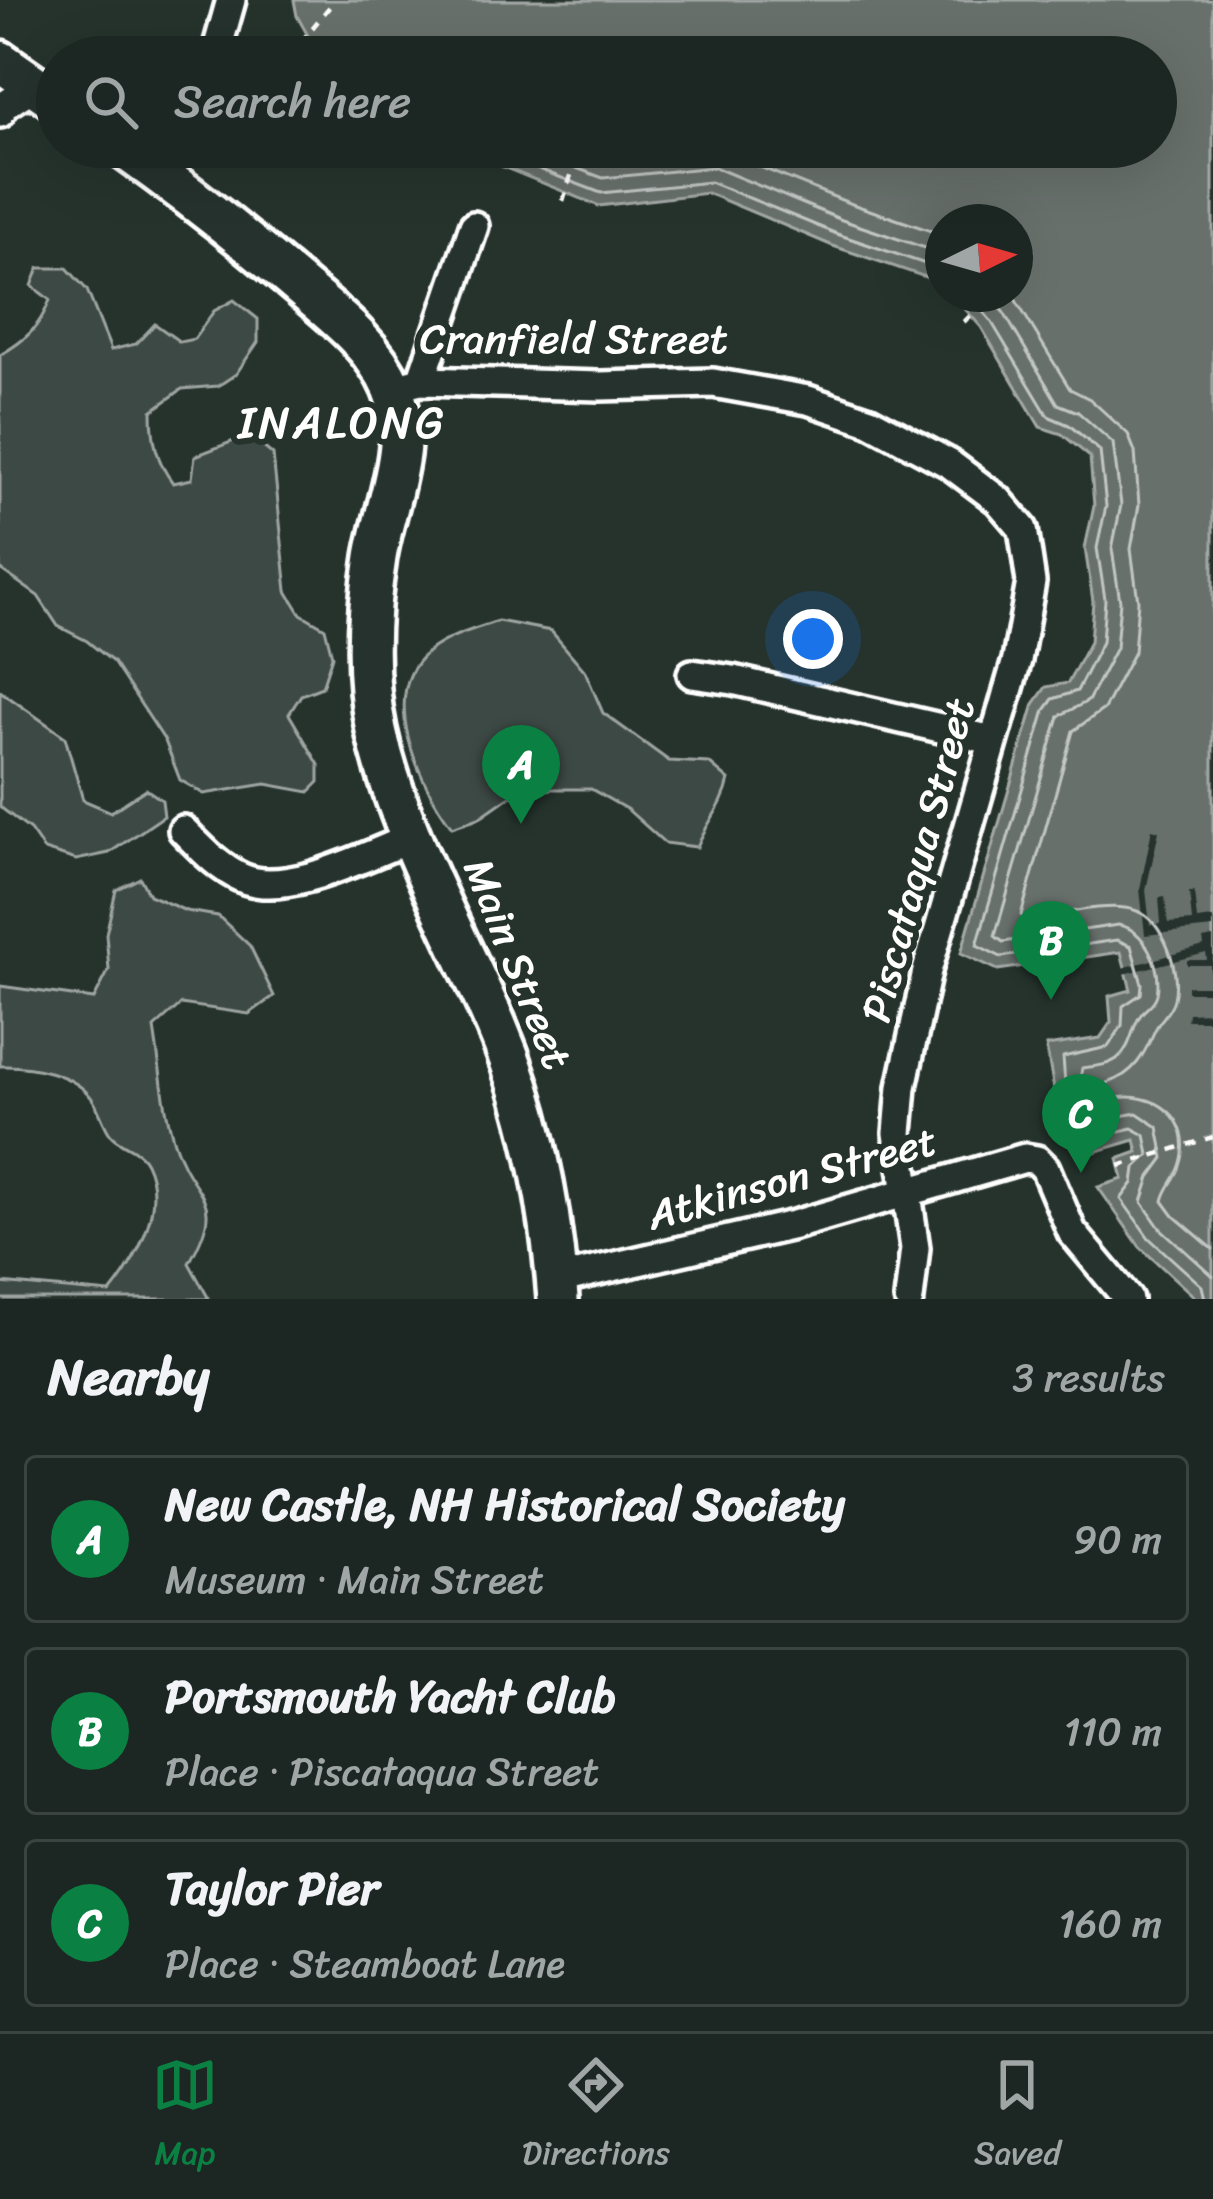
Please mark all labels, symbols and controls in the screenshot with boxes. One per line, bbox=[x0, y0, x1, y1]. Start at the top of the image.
search box bbox=[36, 36, 1177, 168]
text: Search here bbox=[174, 62, 411, 142]
icon: search bbox=[78, 69, 144, 135]
north arrow bbox=[925, 204, 1033, 312]
street label: Cranfield Street bbox=[420, 302, 728, 376]
district label: INALONG bbox=[236, 383, 446, 463]
your location bbox=[783, 609, 843, 669]
street label: Piscataqua Street bbox=[839, 689, 997, 1031]
pin: A bbox=[482, 725, 560, 824]
street label: Main Street bbox=[442, 847, 594, 1081]
pin: B bbox=[1012, 901, 1090, 1000]
pin: C bbox=[1042, 1074, 1120, 1173]
street label: Atkinson Street bbox=[638, 1104, 945, 1253]
text: Nearby bbox=[48, 1332, 209, 1422]
text: 3 results bbox=[1012, 1343, 1165, 1412]
text: New Castle, NH Historical Society bbox=[165, 1465, 845, 1545]
text: A bbox=[77, 1505, 103, 1574]
text: 90 m bbox=[1073, 1505, 1162, 1574]
text: Museum · Main Street bbox=[165, 1545, 544, 1614]
text: Portsmouth Yacht Club bbox=[165, 1657, 616, 1737]
text: B bbox=[78, 1697, 102, 1766]
text: 110 m bbox=[1064, 1697, 1162, 1766]
text: Place · Piscataqua Street bbox=[165, 1737, 599, 1806]
text: Taylor Pier bbox=[165, 1849, 379, 1929]
text: C bbox=[78, 1889, 102, 1958]
text: 160 m bbox=[1058, 1889, 1162, 1958]
text: Place · Steamboat Lane bbox=[165, 1929, 565, 1998]
tab: Map bbox=[152, 2052, 218, 2182]
tab: Directions bbox=[522, 2052, 670, 2182]
tab: Saved bbox=[974, 2052, 1061, 2182]

